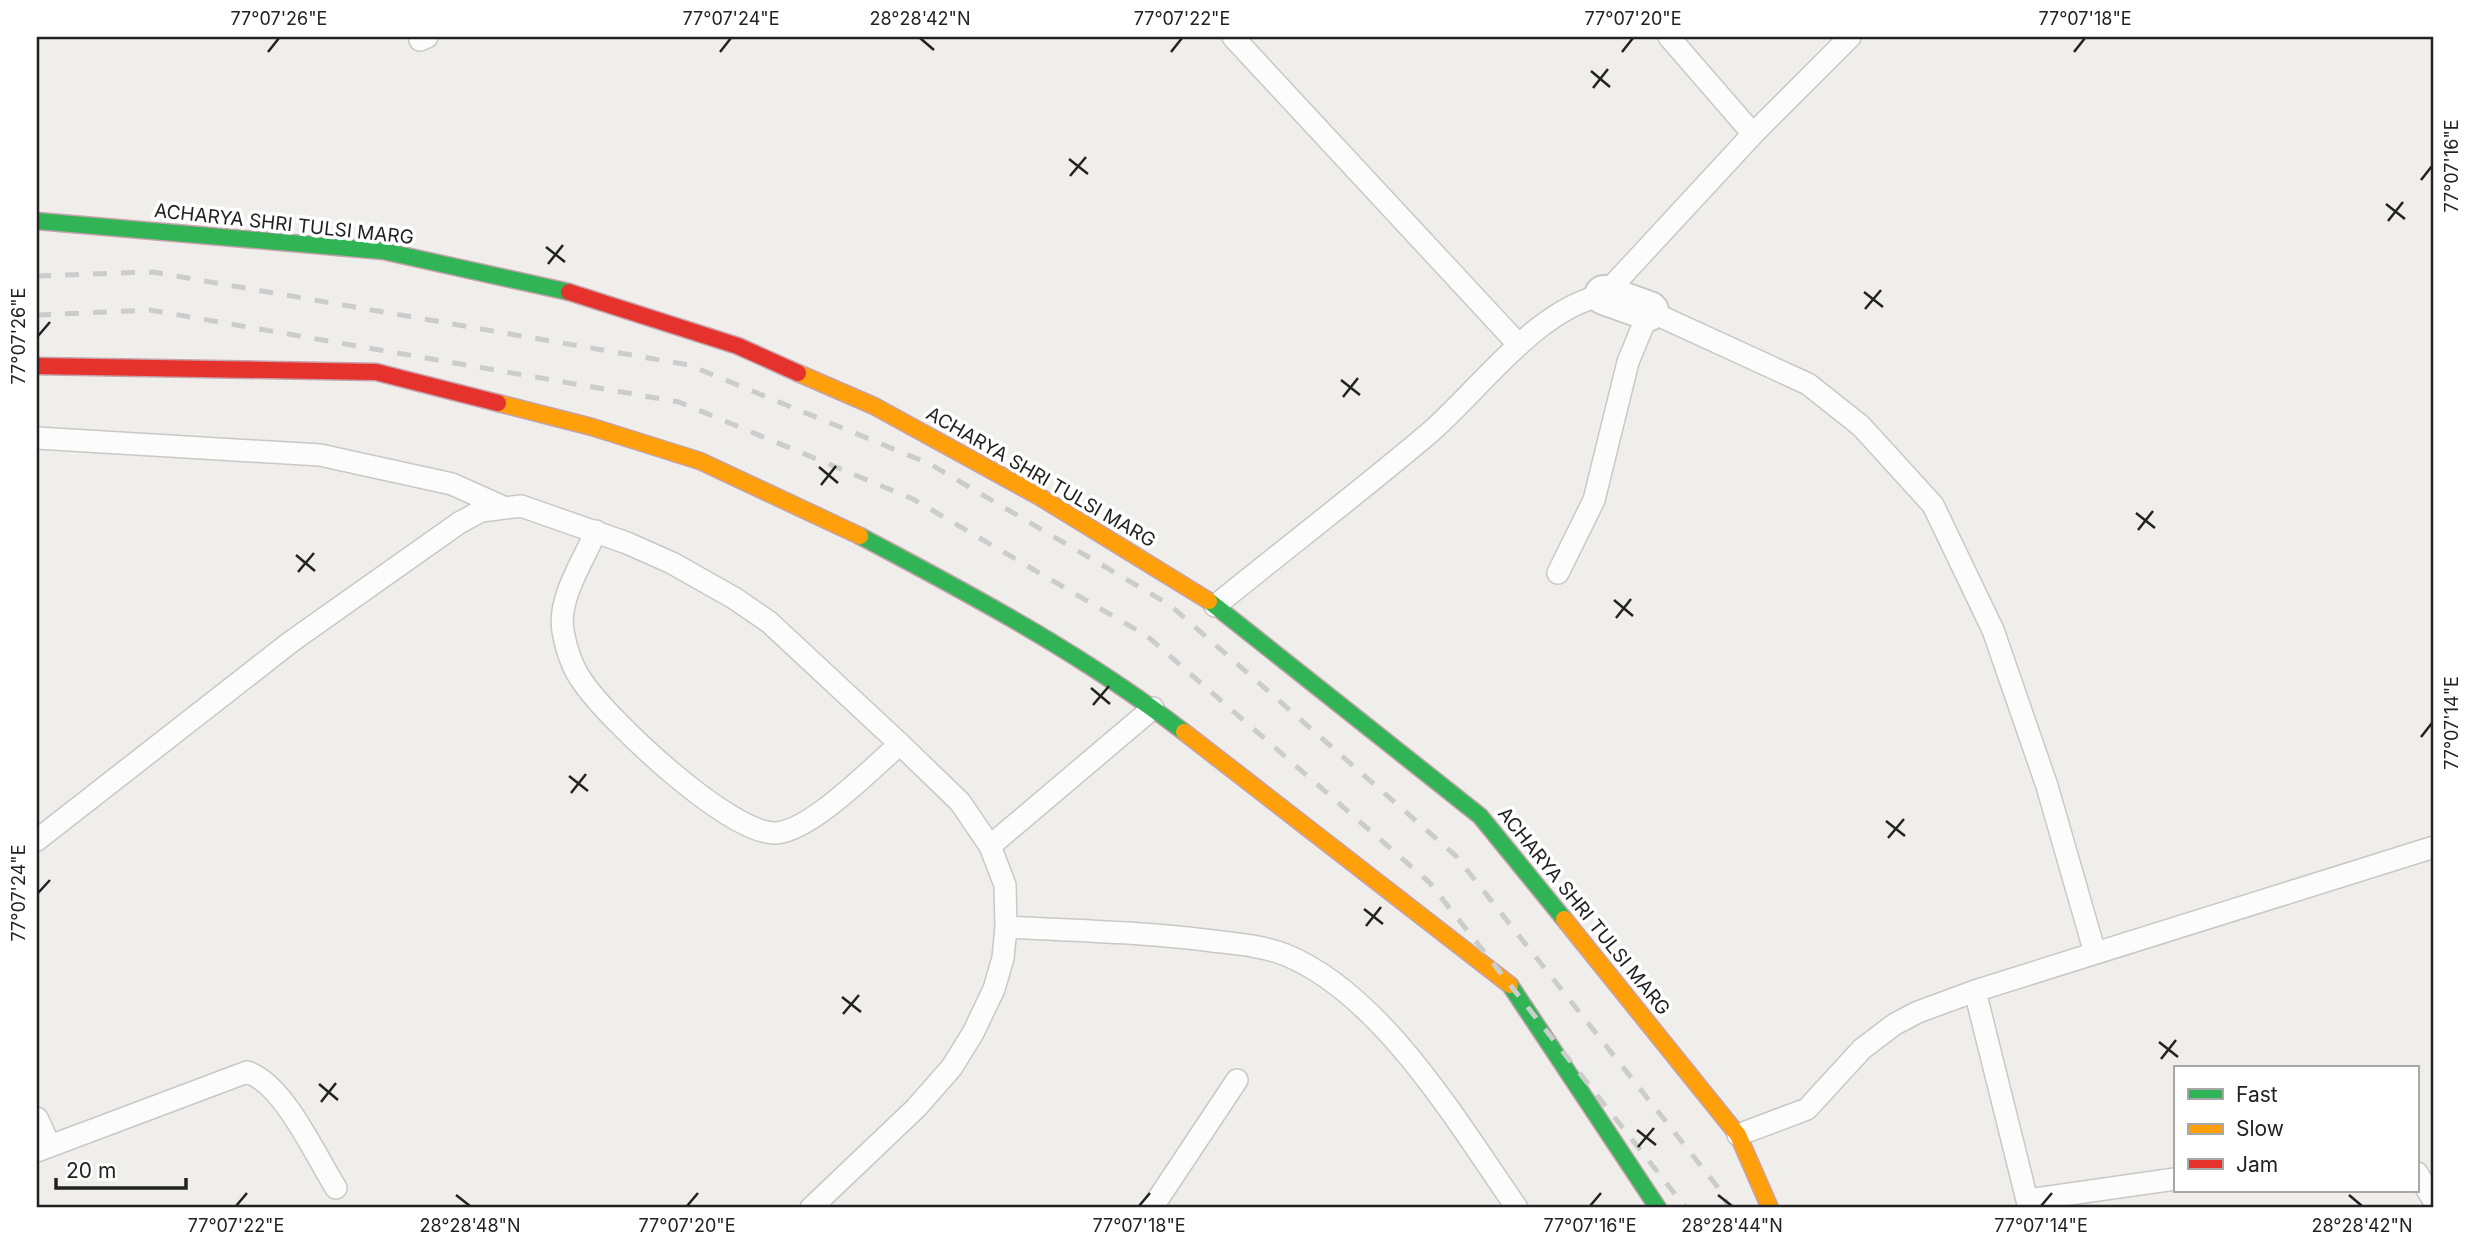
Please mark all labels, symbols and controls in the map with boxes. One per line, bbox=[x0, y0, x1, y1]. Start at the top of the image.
text: 77°07'26"E bbox=[231, 8, 327, 29]
text: 77°07'24"E bbox=[682, 8, 780, 29]
text: 28°28'42"N bbox=[870, 8, 971, 29]
text: 77°07'22"E bbox=[1134, 8, 1230, 29]
text: 77°07'20"E bbox=[1584, 8, 1682, 29]
text: 77°07'18"E bbox=[2038, 8, 2132, 29]
text: 77°07'16"E bbox=[2441, 119, 2462, 213]
street label: ACHARYA SHRI TULSI MARG bbox=[153, 199, 415, 249]
text: 77°07'26"E bbox=[8, 288, 29, 384]
street label: ACHARYA SHRI TULSI MARG bbox=[922, 402, 1160, 552]
text: 77°07'14"E bbox=[2441, 676, 2462, 770]
street label: ACHARYA SHRI TULSI MARG bbox=[1493, 802, 1675, 1020]
text: 77°07'24"E bbox=[8, 844, 29, 942]
legend bbox=[2174, 1066, 2418, 1192]
text: Fast bbox=[2236, 1082, 2278, 1107]
text: Slow bbox=[2236, 1116, 2284, 1141]
scale bar bbox=[56, 1147, 186, 1191]
text: Jam bbox=[2236, 1152, 2278, 1177]
text: 20 m bbox=[66, 1158, 116, 1183]
text: 77°07'22"E bbox=[188, 1215, 284, 1236]
text: 28°28'48"N bbox=[419, 1215, 521, 1236]
text: 77°07'20"E bbox=[638, 1215, 736, 1236]
text: 77°07'18"E bbox=[1092, 1215, 1186, 1236]
text: 77°07'16"E bbox=[1543, 1215, 1637, 1236]
text: 28°28'44"N bbox=[1681, 1215, 1783, 1236]
text: 77°07'14"E bbox=[1994, 1215, 2088, 1236]
text: 28°28'42"N bbox=[2312, 1215, 2413, 1236]

